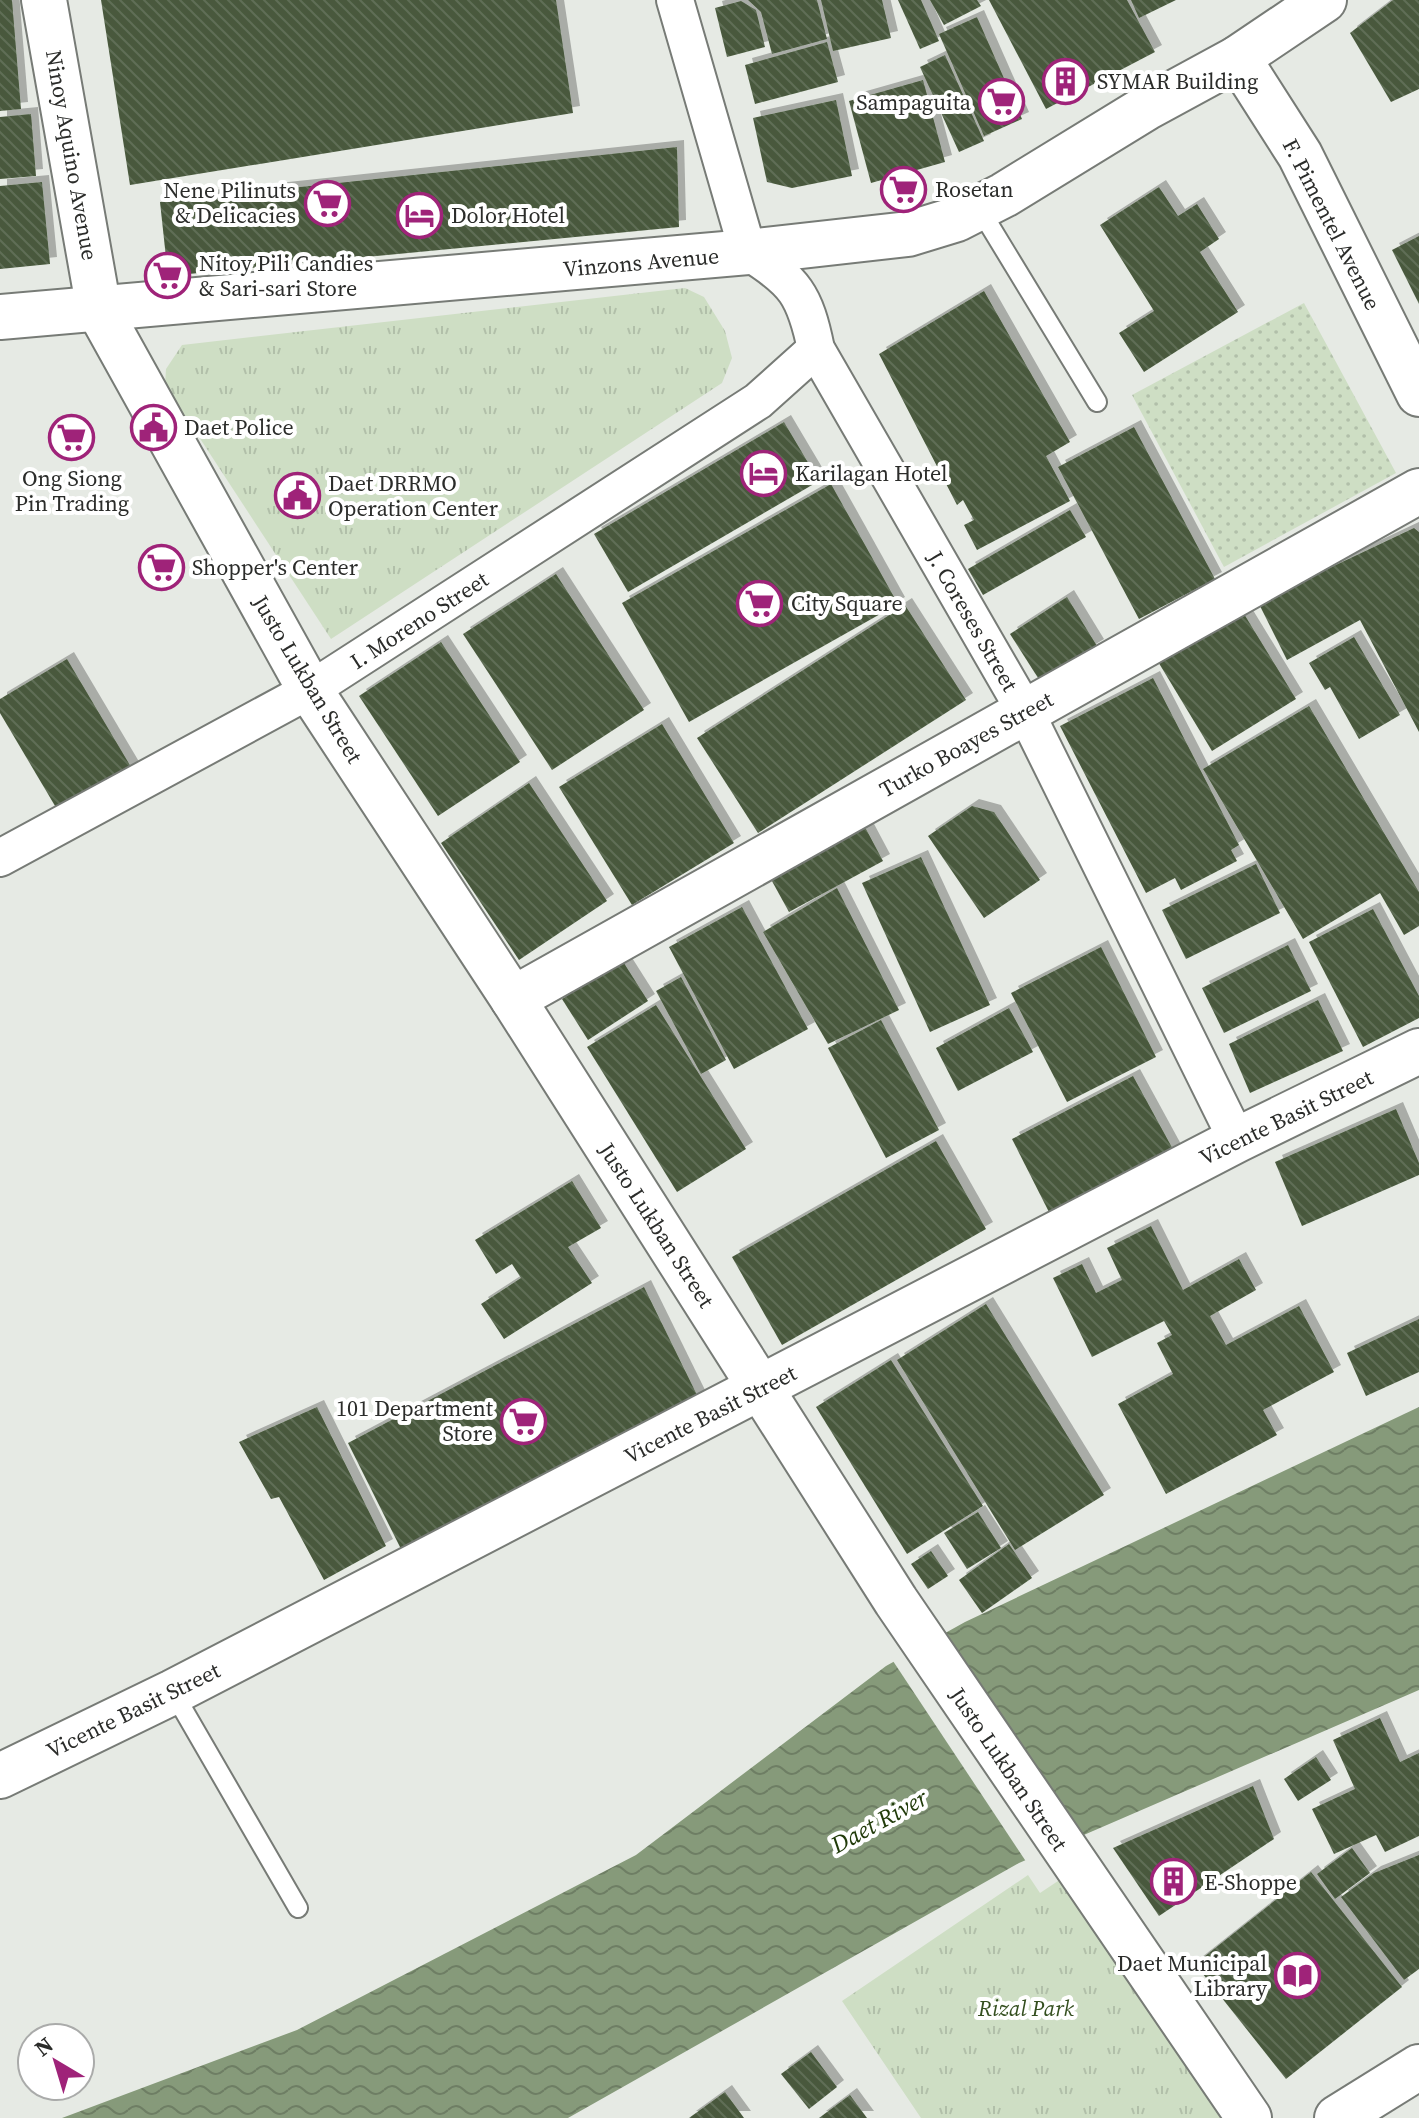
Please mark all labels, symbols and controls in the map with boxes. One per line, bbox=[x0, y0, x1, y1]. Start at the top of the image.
street label: Ninoy Aquino Avenue bbox=[39, 48, 105, 262]
building icon: SYMAR Building bbox=[1042, 57, 1090, 105]
place label: SYMAR Building bbox=[1097, 66, 1258, 96]
supermarket icon: Sampaguita bbox=[978, 78, 1026, 126]
place label: Sampaguita bbox=[856, 87, 972, 117]
street label: F. Pimentel Avenue bbox=[1276, 133, 1388, 315]
supermarket icon: Rosetan bbox=[880, 165, 928, 213]
place label: Rosetan bbox=[935, 174, 1014, 204]
place label: Nene Pilinuts & Delicacies bbox=[164, 175, 296, 230]
supermarket icon: Nene Pilinuts & Delicacies bbox=[303, 179, 351, 227]
hotel icon: Dolor Hotel bbox=[396, 191, 444, 239]
place label: Dolor Hotel bbox=[451, 200, 565, 230]
street label: Vinzons Avenue bbox=[562, 240, 720, 284]
place label: Nitoy Pili Candies & Sari-sari Store bbox=[199, 248, 373, 303]
supermarket icon: Nitoy Pili Candies & Sari-sari Store bbox=[144, 252, 192, 300]
public building icon: Daet Police bbox=[129, 403, 177, 451]
place label: Daet Police bbox=[184, 412, 294, 442]
supermarket icon: Ong Siong Pin Trading bbox=[48, 413, 96, 461]
hotel icon: Karilagan Hotel bbox=[740, 449, 788, 497]
place label: Karilagan Hotel bbox=[795, 458, 948, 488]
place label: Ong Siong Pin Trading bbox=[15, 463, 129, 518]
place label: Daet DRRMO Operation Center bbox=[328, 468, 499, 523]
public building icon: Daet DRRMO Operation Center bbox=[273, 472, 321, 520]
supermarket icon: Shopper's Center bbox=[137, 543, 185, 591]
street label: J. Coreses Street bbox=[920, 544, 1026, 697]
place label: Shopper's Center bbox=[192, 552, 359, 582]
street label: I. Moreno Street bbox=[344, 564, 495, 676]
supermarket icon: City Square bbox=[736, 579, 784, 627]
place label: City Square bbox=[791, 588, 903, 618]
street label: Justo Lukban Street bbox=[245, 589, 370, 769]
street label: Turko Boayes Street bbox=[874, 683, 1059, 804]
street label: Vicente Basit Street bbox=[1194, 1062, 1379, 1172]
street label: Justo Lukban Street bbox=[592, 1136, 722, 1314]
street label: Vicente Basit Street bbox=[619, 1357, 802, 1470]
place label: 101 Department Store bbox=[336, 1393, 494, 1448]
supermarket icon: 101 Department Store bbox=[500, 1397, 548, 1445]
street label: Vicente Basit Street bbox=[41, 1655, 226, 1765]
street label: Justo Lukban Street bbox=[943, 1681, 1075, 1857]
water label: Daet River bbox=[824, 1780, 934, 1862]
building icon: E-Shoppe bbox=[1149, 1858, 1197, 1906]
place label: E-Shoppe bbox=[1204, 1867, 1297, 1897]
place label: Daet Municipal Library bbox=[1117, 1948, 1268, 2003]
library icon: Daet Municipal Library bbox=[1274, 1952, 1322, 2000]
park label: Rizal Park bbox=[977, 1993, 1075, 2023]
north arrow bbox=[16, 2022, 96, 2102]
text: N bbox=[28, 2029, 59, 2063]

